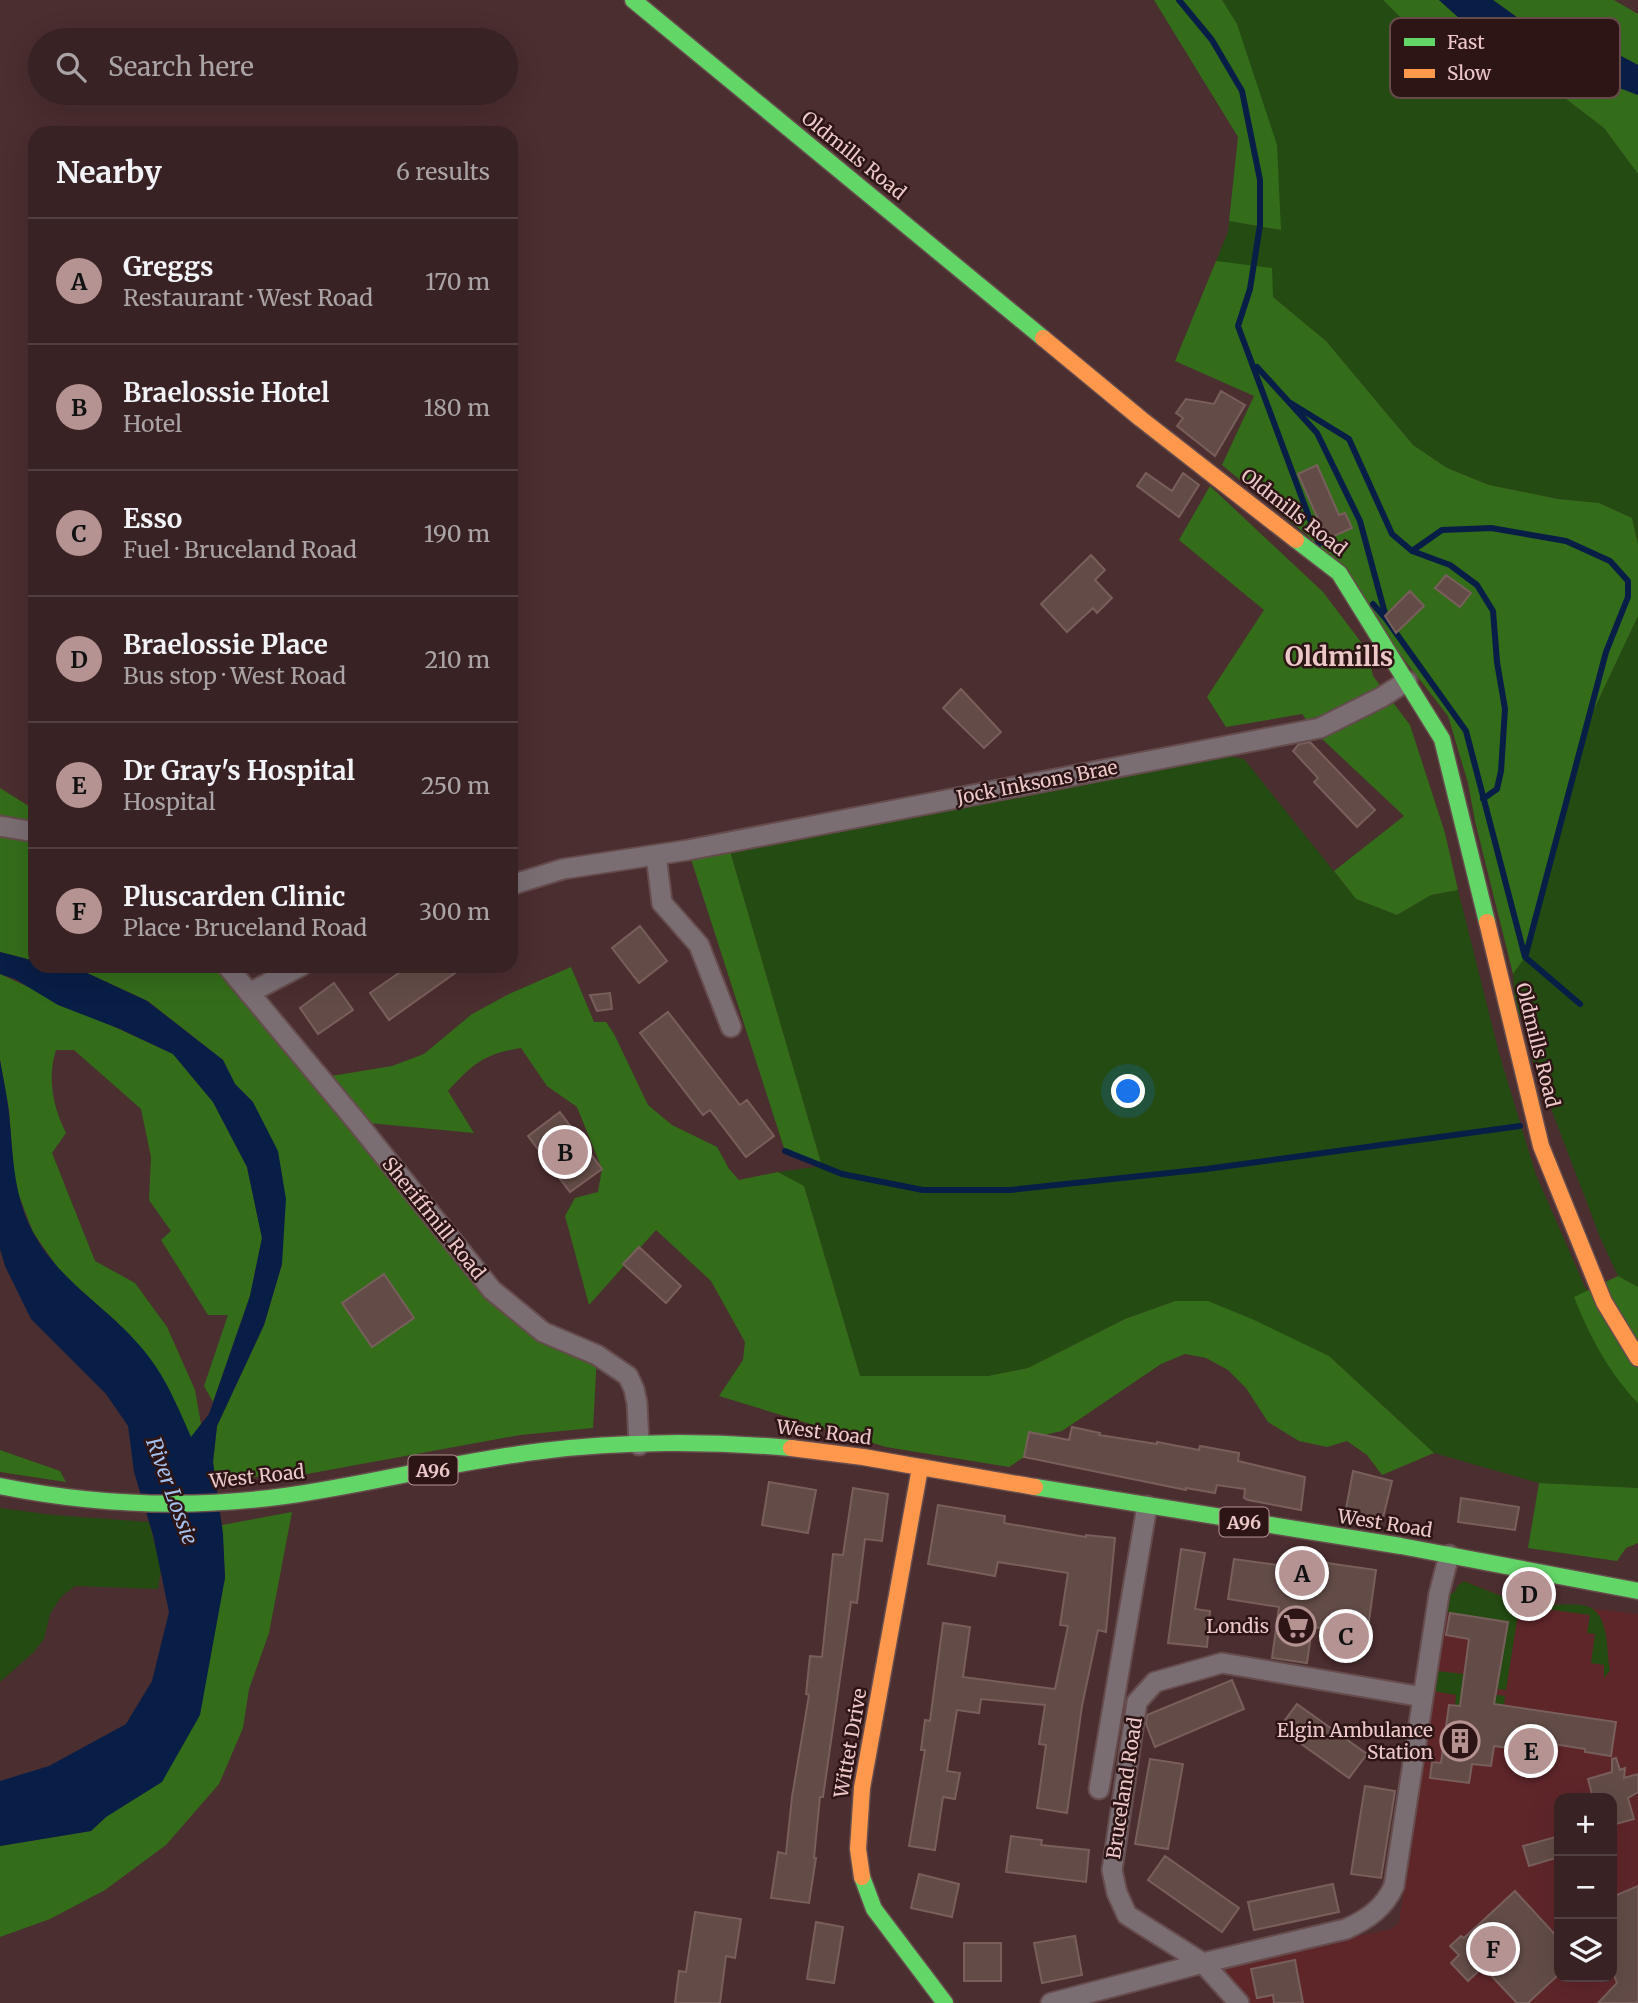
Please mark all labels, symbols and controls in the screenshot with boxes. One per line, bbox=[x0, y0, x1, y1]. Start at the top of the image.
legend bbox=[1390, 18, 1620, 98]
search box bbox=[28, 28, 518, 105]
text: Fast bbox=[1447, 30, 1485, 54]
icon: search bbox=[52, 48, 90, 86]
text: Search here bbox=[108, 50, 254, 83]
text: Slow bbox=[1447, 61, 1492, 85]
street label: Oldmills Road bbox=[797, 106, 911, 204]
text: Nearby bbox=[56, 153, 162, 191]
text: 6 results bbox=[396, 157, 490, 186]
text: Greggs bbox=[123, 250, 213, 283]
text: A bbox=[71, 267, 87, 296]
text: 170 m bbox=[425, 267, 490, 296]
text: Restaurant · West Road bbox=[123, 283, 373, 312]
text: Braelossie Hotel bbox=[123, 376, 329, 409]
text: B bbox=[71, 393, 87, 422]
text: 180 m bbox=[424, 393, 490, 422]
text: Hotel bbox=[123, 409, 182, 438]
street label: Oldmills Road bbox=[1236, 463, 1352, 561]
text: Esso bbox=[123, 502, 182, 535]
text: C bbox=[71, 519, 87, 548]
text: 190 m bbox=[424, 519, 490, 548]
text: Fuel · Bruceland Road bbox=[123, 535, 357, 564]
text: Braelossie Place bbox=[123, 628, 328, 661]
district label: Oldmills bbox=[1285, 640, 1393, 673]
text: D bbox=[70, 645, 88, 674]
text: 210 m bbox=[425, 645, 490, 674]
text: Bus stop · West Road bbox=[123, 661, 346, 690]
text: Dr Gray's Hospital bbox=[123, 754, 355, 787]
street label: Jock Inksons Brae bbox=[953, 755, 1120, 810]
text: E bbox=[71, 771, 87, 800]
text: 250 m bbox=[421, 771, 490, 800]
text: Hospital bbox=[123, 787, 216, 816]
text: Pluscarden Clinic bbox=[123, 880, 345, 913]
text: F bbox=[72, 897, 86, 926]
text: 300 m bbox=[419, 897, 490, 926]
text: Place · Bruceland Road bbox=[123, 913, 367, 942]
street label: Oldmills Road bbox=[1511, 980, 1565, 1110]
your location bbox=[1111, 1074, 1145, 1108]
pin: B bbox=[542, 1126, 588, 1178]
street label: Sheriffmill Road bbox=[377, 1152, 491, 1284]
street label: West Road bbox=[774, 1414, 873, 1450]
water label: River Lossie bbox=[140, 1434, 204, 1548]
road number: A96 bbox=[408, 1456, 458, 1484]
street label: West Road bbox=[207, 1459, 306, 1493]
street label: West Road bbox=[1335, 1504, 1434, 1542]
road number: A96 bbox=[1220, 1507, 1268, 1536]
pin: A bbox=[1279, 1547, 1325, 1599]
pin: D bbox=[1506, 1568, 1552, 1620]
supermarket icon: Londis bbox=[1275, 1605, 1317, 1647]
pin: C bbox=[1323, 1610, 1369, 1662]
place label: Londis bbox=[1206, 1614, 1269, 1638]
street label: Wittet Drive bbox=[828, 1686, 871, 1800]
street label: Bruceland Road bbox=[1101, 1715, 1147, 1861]
place label: Elgin Ambulance Station bbox=[1277, 1718, 1433, 1764]
building icon: Elgin Ambulance Station bbox=[1439, 1720, 1481, 1762]
pin: E bbox=[1508, 1725, 1554, 1777]
map controls bbox=[1554, 1793, 1617, 1982]
button: + bbox=[1554, 1793, 1617, 1856]
button: − bbox=[1554, 1856, 1617, 1919]
button: layers bbox=[1554, 1919, 1617, 1982]
pin: F bbox=[1470, 1923, 1516, 1975]

